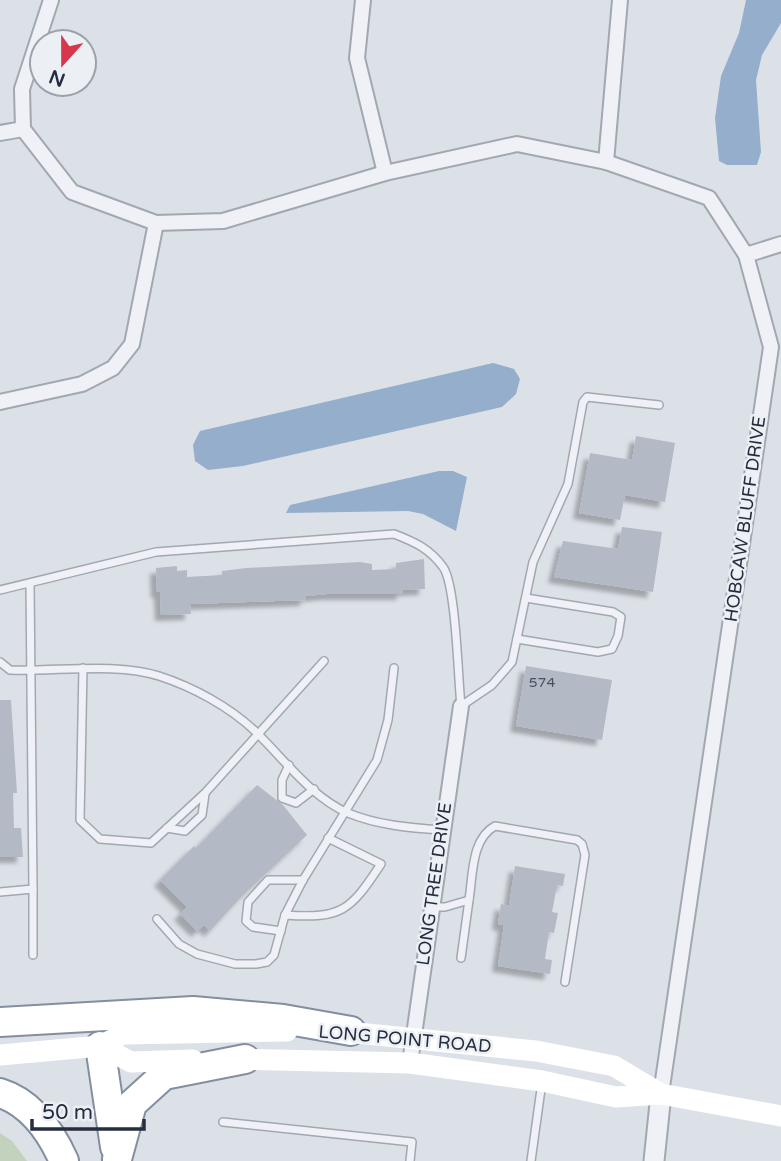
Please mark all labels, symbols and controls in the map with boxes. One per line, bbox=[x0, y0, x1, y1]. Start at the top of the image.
north arrow bbox=[28, 28, 98, 98]
text: N bbox=[46, 65, 68, 91]
street label: HOBCAW BLUFF DRIVE bbox=[720, 415, 770, 623]
house number: 574 bbox=[529, 674, 555, 691]
street label: LONG TREE DRIVE bbox=[412, 801, 456, 967]
street label: LONG POINT ROAD bbox=[317, 1020, 493, 1058]
scale bar bbox=[32, 1088, 144, 1132]
text: 50 m bbox=[42, 1100, 93, 1125]

